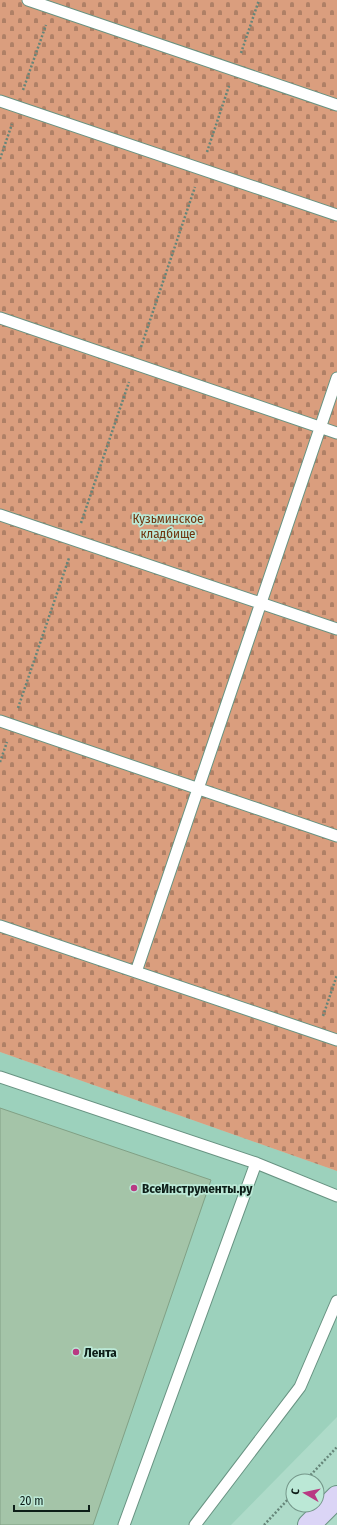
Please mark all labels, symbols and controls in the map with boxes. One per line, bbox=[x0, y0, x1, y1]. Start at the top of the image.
park label: Кузьминское кладбище bbox=[133, 511, 203, 541]
place label: ВсеИнструменты.ру bbox=[142, 1181, 253, 1196]
marker: ВсеИнструменты.ру bbox=[129, 1183, 139, 1193]
place label: Лента bbox=[84, 1345, 117, 1360]
marker: Лента bbox=[71, 1347, 81, 1357]
north arrow bbox=[285, 1473, 325, 1513]
scale bar bbox=[14, 1487, 89, 1513]
text: С bbox=[289, 1487, 303, 1495]
text: 20 m bbox=[20, 1494, 44, 1508]

